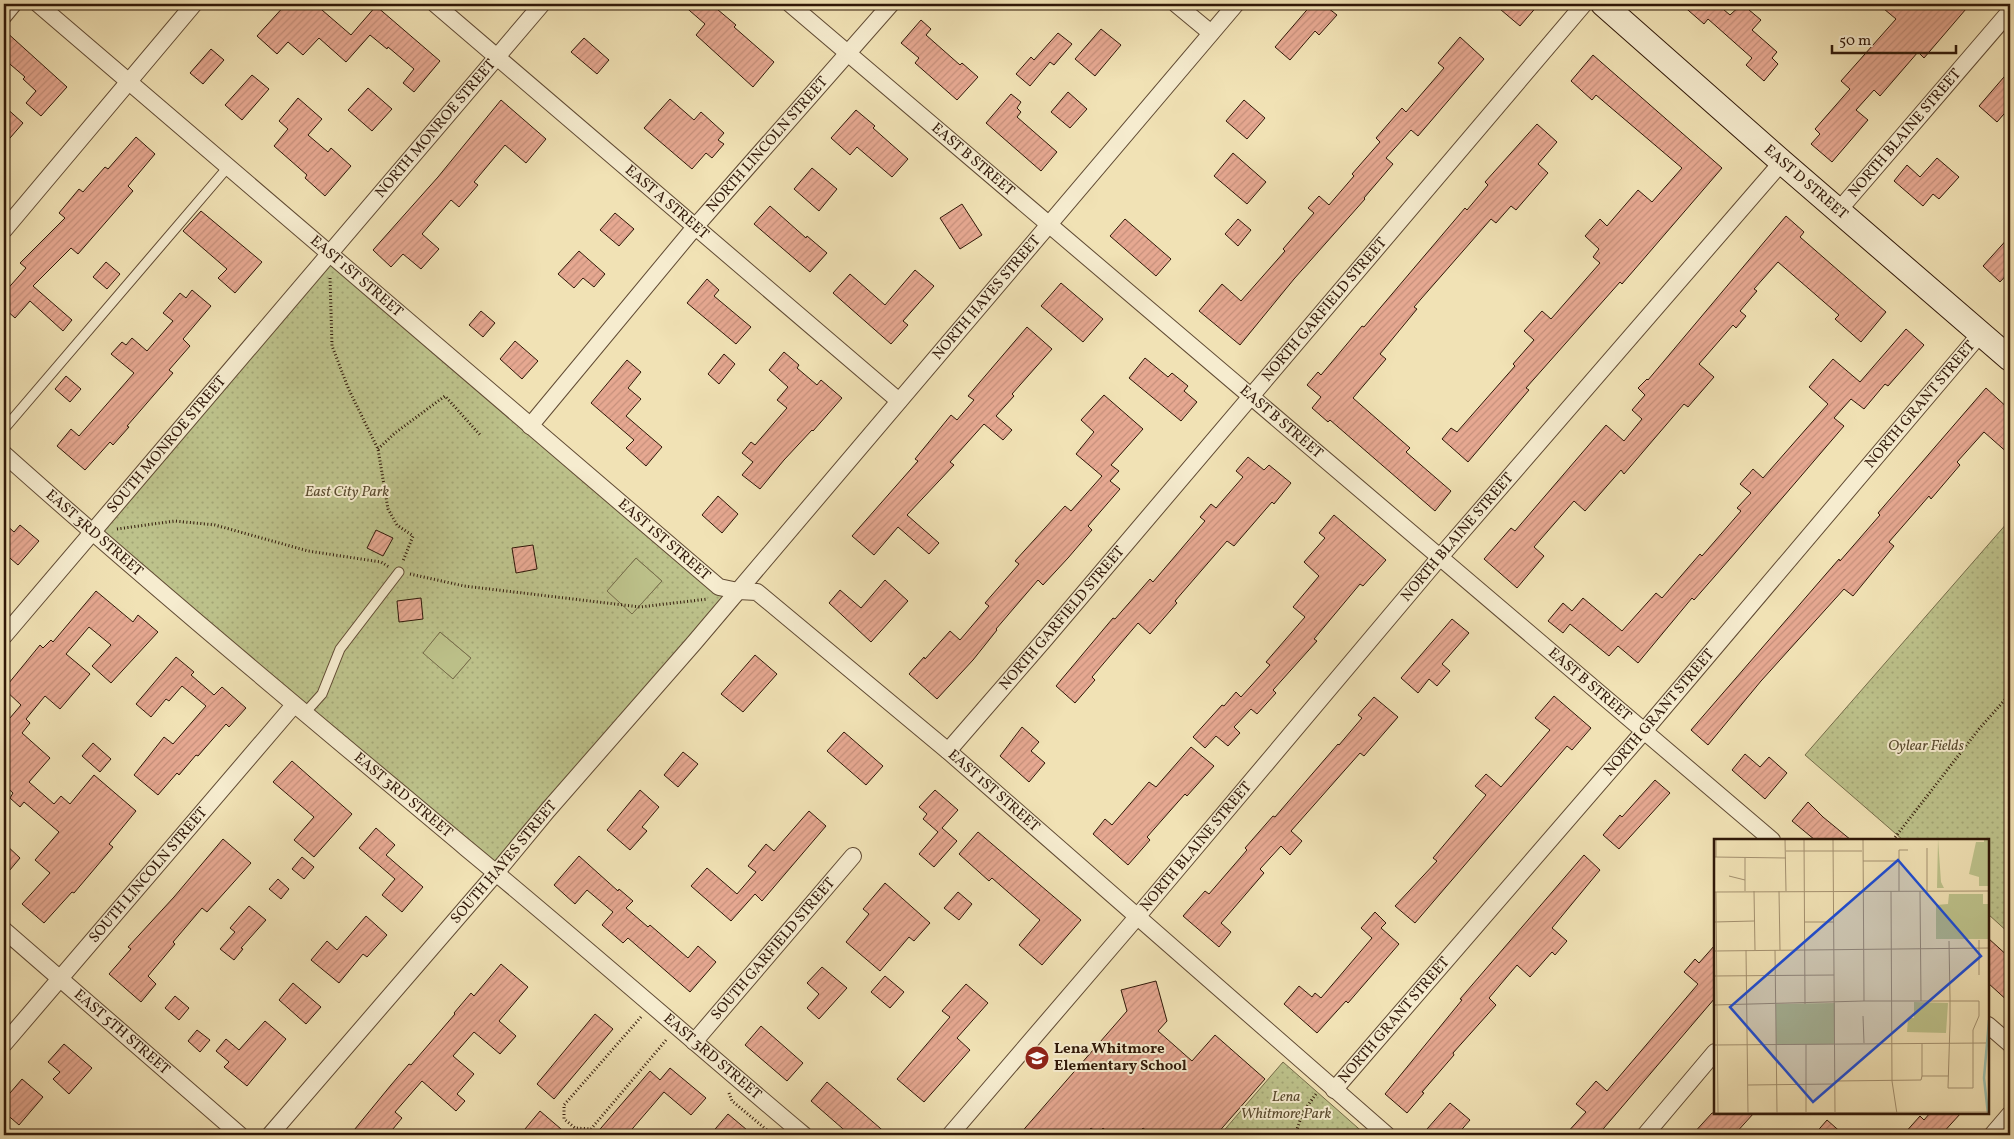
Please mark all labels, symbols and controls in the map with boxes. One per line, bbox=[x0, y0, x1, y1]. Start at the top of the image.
scale bar bbox=[1832, 22, 1955, 54]
text: 50 m bbox=[1839, 31, 1871, 52]
street label: NORTH MONROE STREET bbox=[371, 55, 501, 203]
street label: NORTH BLAINE STREET bbox=[1844, 64, 1966, 202]
street label: NORTH LINCOLN STREET bbox=[702, 72, 833, 217]
street label: EAST B STREET bbox=[926, 118, 1019, 201]
street label: EAST D STREET bbox=[1759, 140, 1853, 225]
street label: EAST A STREET bbox=[620, 160, 714, 245]
street label: EAST 1ST STREET bbox=[305, 231, 407, 322]
street label: NORTH HAYES STREET bbox=[928, 231, 1046, 365]
street label: NORTH GARFIELD STREET bbox=[1257, 233, 1392, 386]
street label: NORTH GRANT STREET bbox=[1860, 336, 1981, 473]
street label: SOUTH MONROE STREET bbox=[102, 372, 231, 518]
street label: EAST B STREET bbox=[1235, 381, 1328, 464]
street label: NORTH BLAINE STREET bbox=[1396, 468, 1519, 606]
park label: East City Park bbox=[305, 482, 389, 503]
street label: EAST 3RD STREET bbox=[41, 485, 148, 582]
street label: EAST 1ST STREET bbox=[613, 494, 715, 586]
street label: NORTH GARFIELD STREET bbox=[995, 542, 1130, 695]
street label: EAST B STREET bbox=[1543, 643, 1636, 726]
street label: NORTH GRANT STREET bbox=[1599, 645, 1720, 781]
park label: Oylear Fields bbox=[1888, 736, 1964, 757]
street label: EAST 1ST STREET bbox=[943, 745, 1044, 837]
street label: EAST 3RD STREET bbox=[349, 748, 457, 843]
street label: NORTH BLAINE STREET bbox=[1135, 777, 1257, 916]
street label: SOUTH HAYES STREET bbox=[446, 796, 562, 929]
street label: SOUTH LINCOLN STREET bbox=[84, 803, 213, 948]
inset map bbox=[1714, 839, 1989, 1114]
street label: SOUTH GARFIELD STREET bbox=[706, 873, 840, 1025]
street label: NORTH GRANT STREET bbox=[1334, 952, 1455, 1088]
street label: EAST 5TH STREET bbox=[69, 985, 175, 1080]
street label: EAST 3RD STREET bbox=[658, 1009, 766, 1105]
place label: Lena Whitmore Elementary School bbox=[1054, 1039, 1187, 1077]
school or university icon: Lena Whitmore Elementary School bbox=[1024, 1045, 1050, 1071]
park label: Lena Whitmore Park bbox=[1241, 1087, 1332, 1125]

